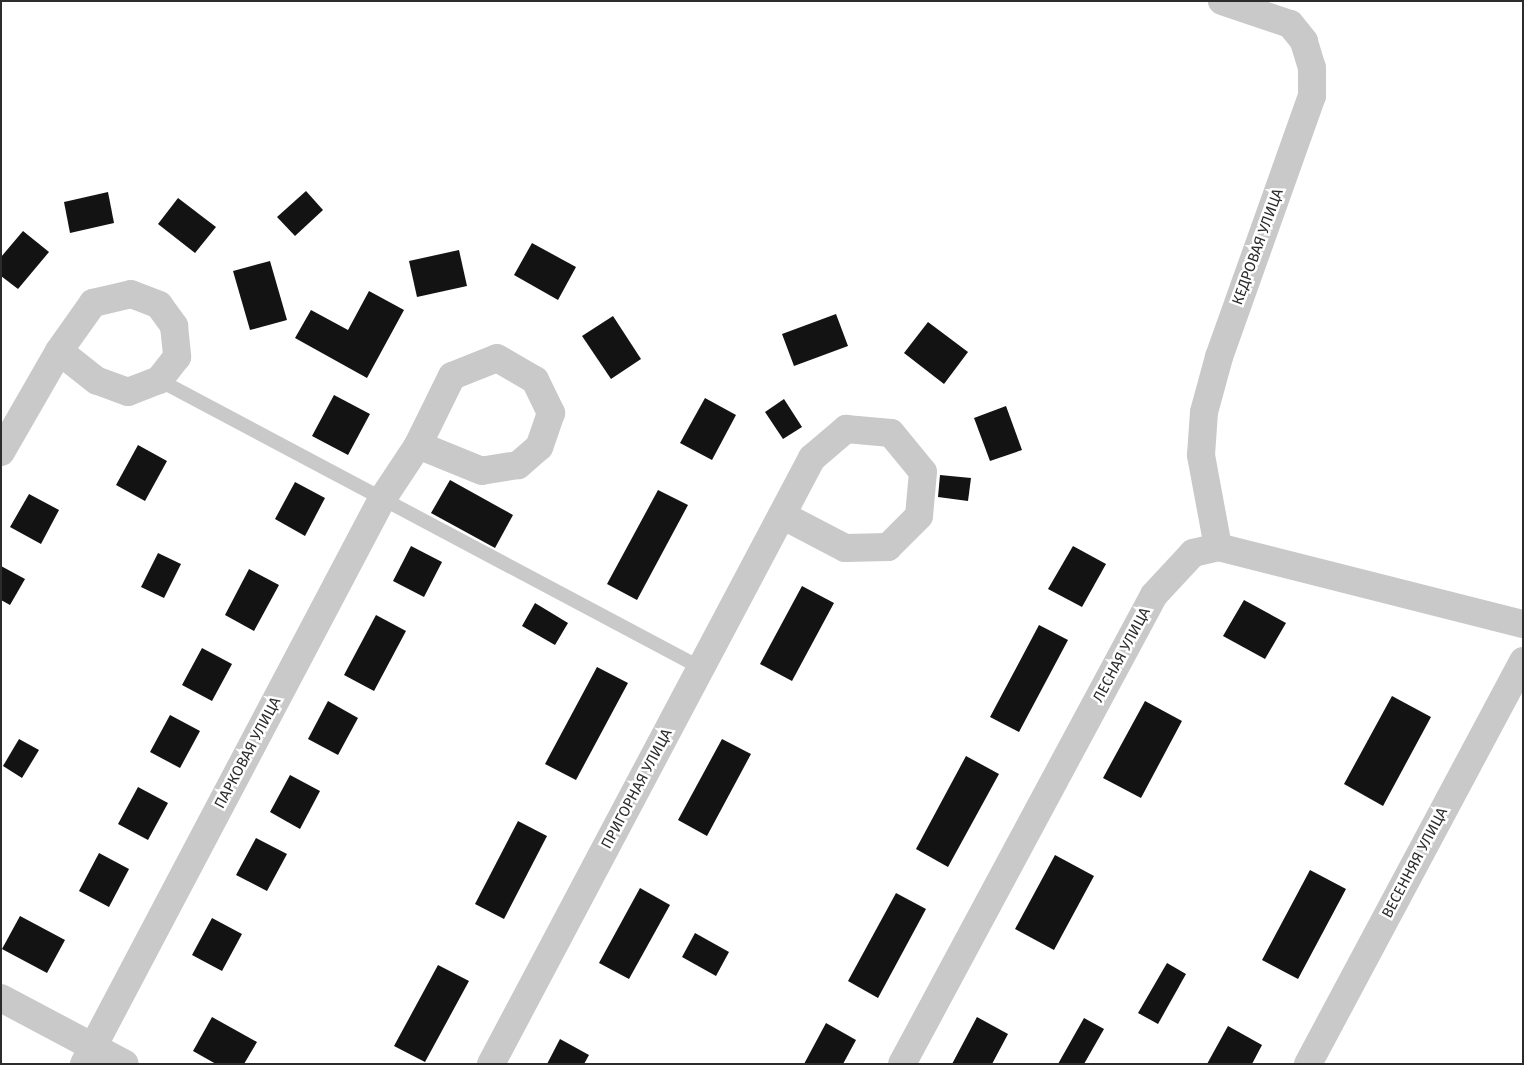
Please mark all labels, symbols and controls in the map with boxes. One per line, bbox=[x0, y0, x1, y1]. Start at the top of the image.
street label: КЕДРОВАЯ УЛИЦА bbox=[1229, 186, 1287, 308]
street label: ЛЕСНАЯ УЛИЦА bbox=[1090, 605, 1154, 705]
street label: ПАРКОВАЯ УЛИЦА bbox=[211, 694, 285, 812]
street label: ПРИГОРНАЯ УЛИЦА bbox=[598, 726, 676, 852]
street label: ВЕСЕННЯЯ УЛИЦА bbox=[1378, 805, 1452, 921]

